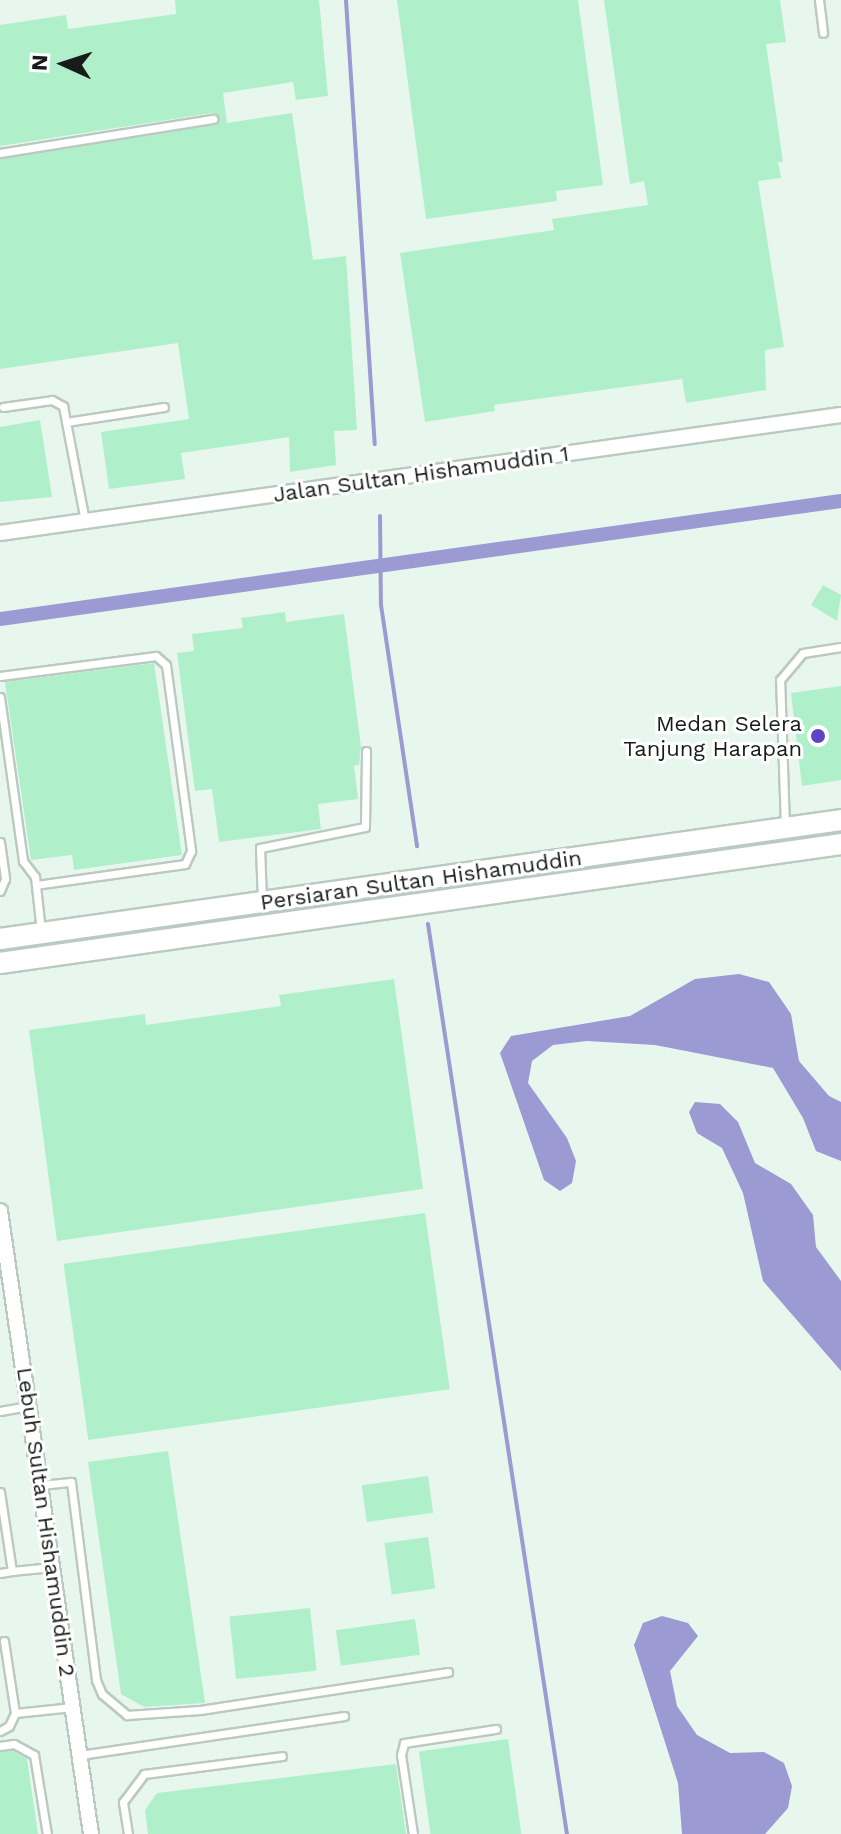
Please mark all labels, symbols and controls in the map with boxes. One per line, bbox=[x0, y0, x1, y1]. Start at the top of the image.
north arrow bbox=[24, 24, 104, 104]
text: N bbox=[27, 54, 52, 72]
street label: Jalan Sultan Hishamuddin 1 bbox=[271, 440, 571, 508]
place label: Medan Selera Tanjung Harapan bbox=[623, 710, 802, 762]
marker: Medan Selera Tanjung Harapan bbox=[809, 727, 827, 745]
street label: Persiaran Sultan Hishamuddin bbox=[259, 844, 583, 916]
street label: Lebuh Sultan Hishamuddin 2 bbox=[11, 1366, 81, 1678]

